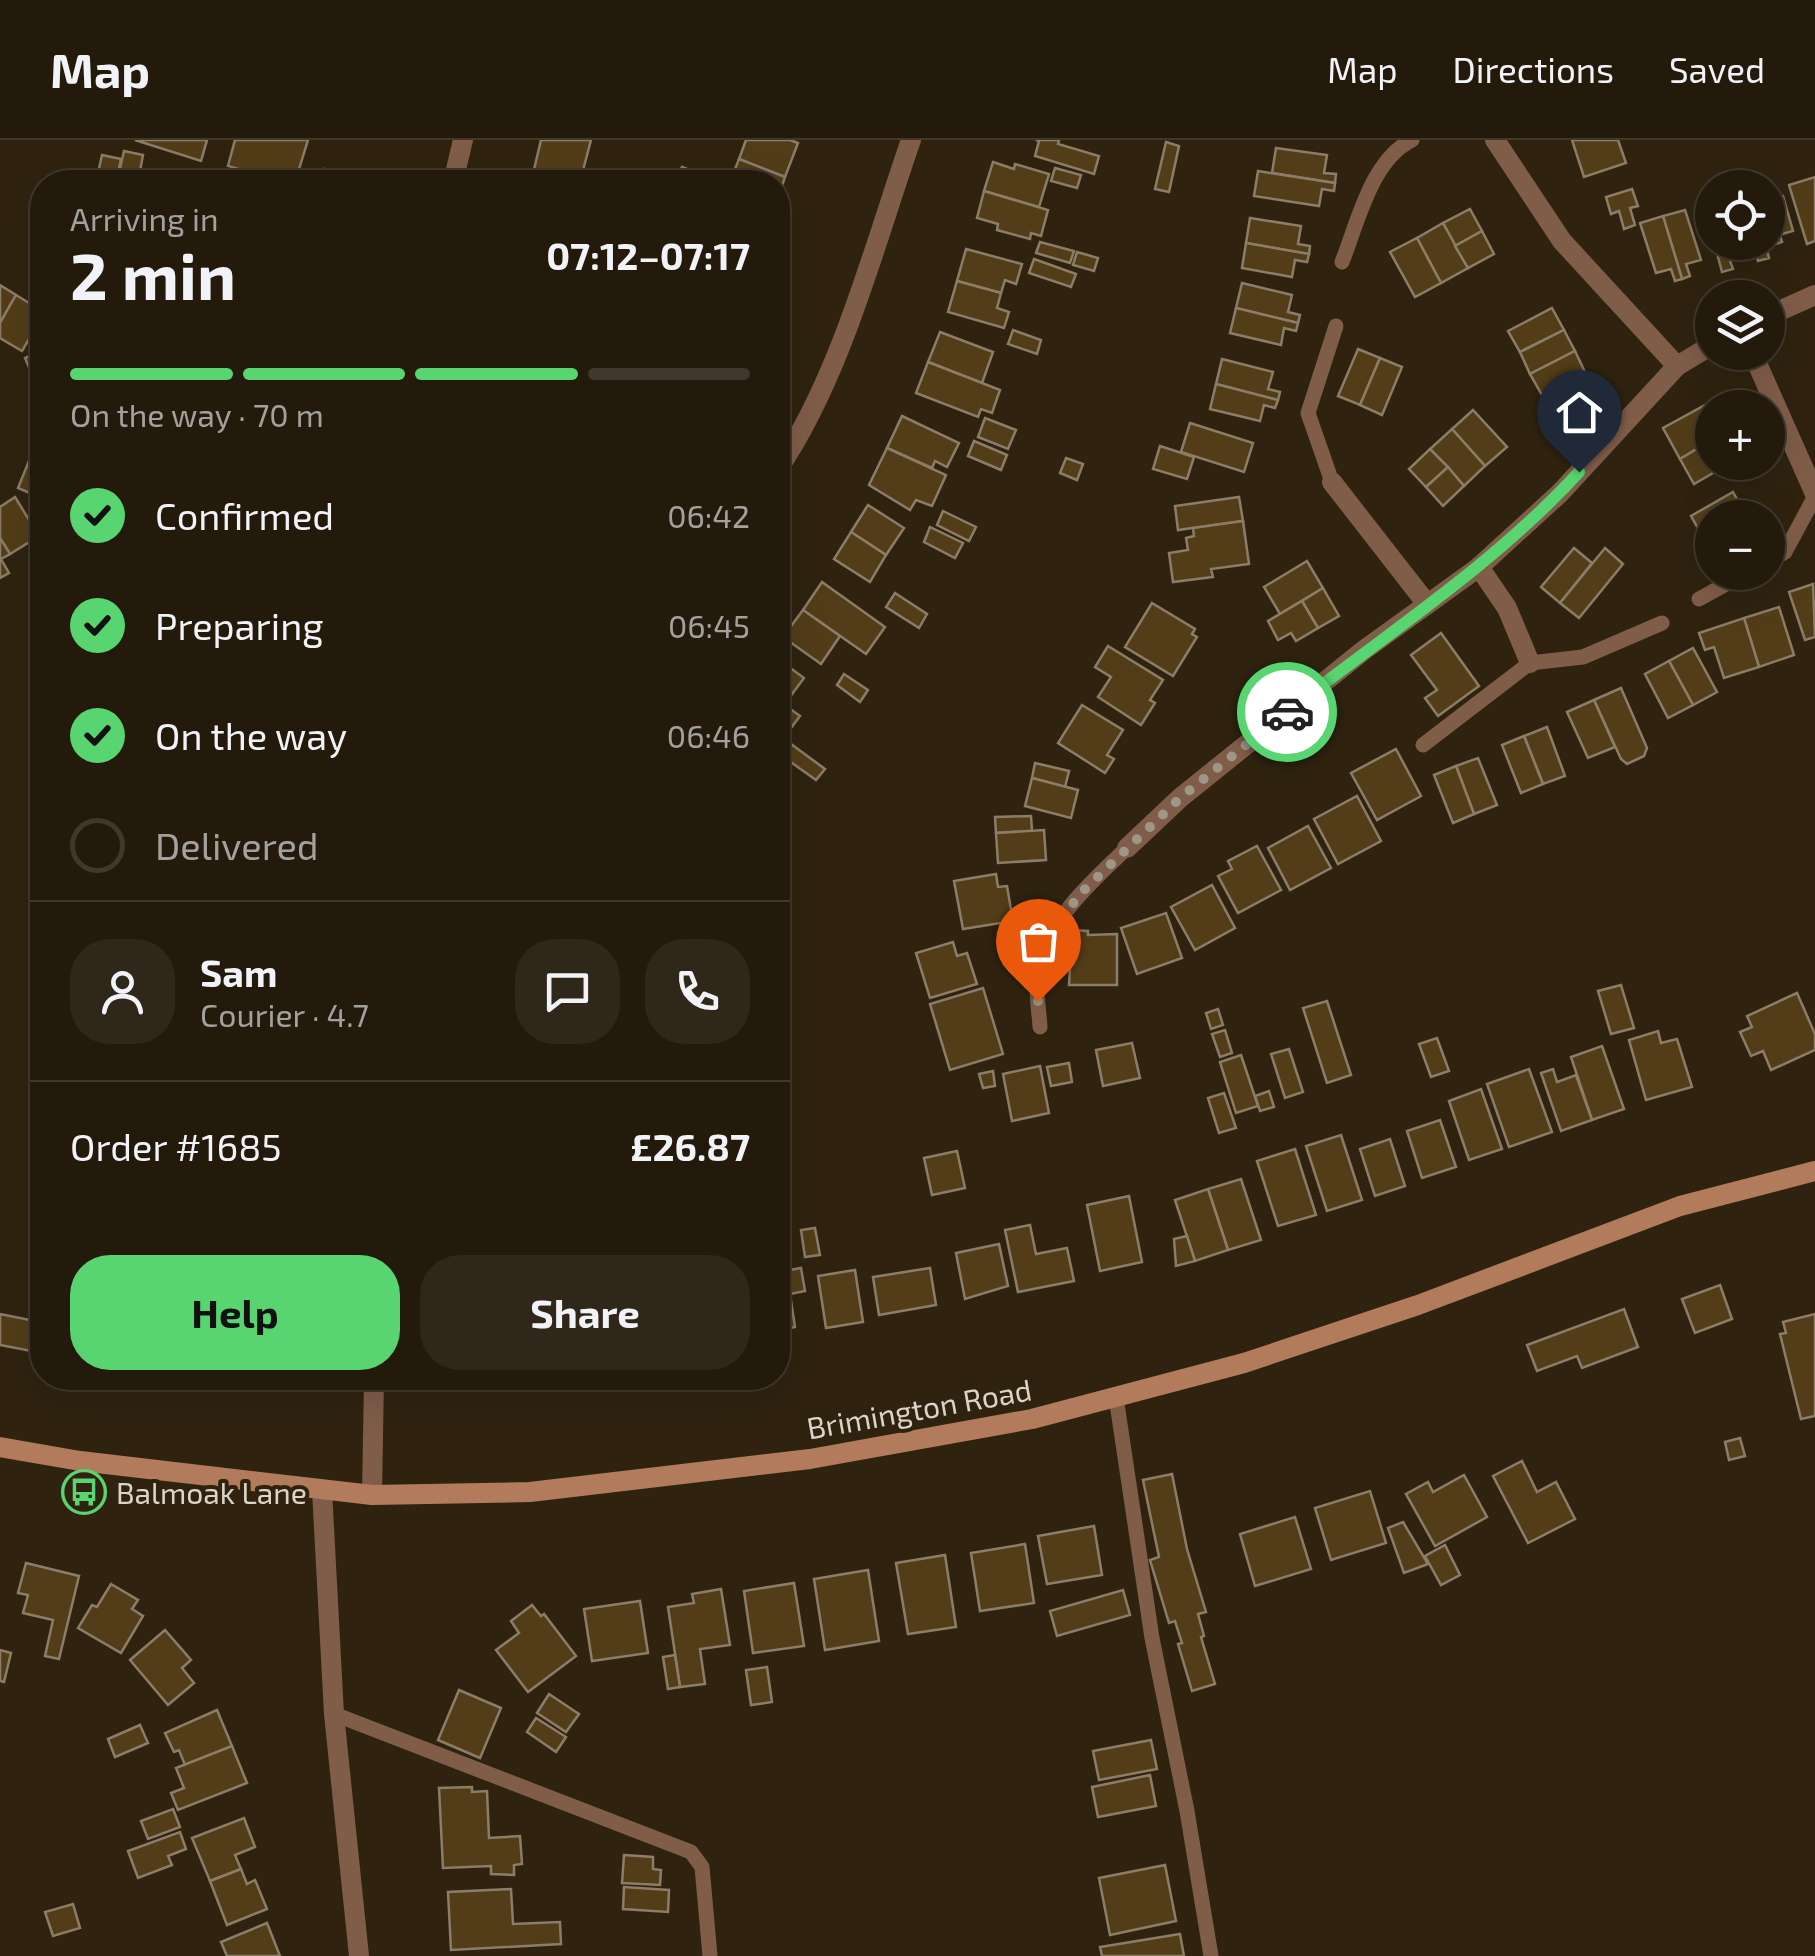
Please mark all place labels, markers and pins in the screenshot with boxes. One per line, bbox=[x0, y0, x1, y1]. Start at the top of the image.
pin bbox=[1537, 370, 1622, 473]
pin bbox=[996, 899, 1081, 1002]
bus stop icon: Balmoak Lane bbox=[61, 1469, 107, 1515]
place label: Balmoak Lane bbox=[116, 1474, 307, 1510]

